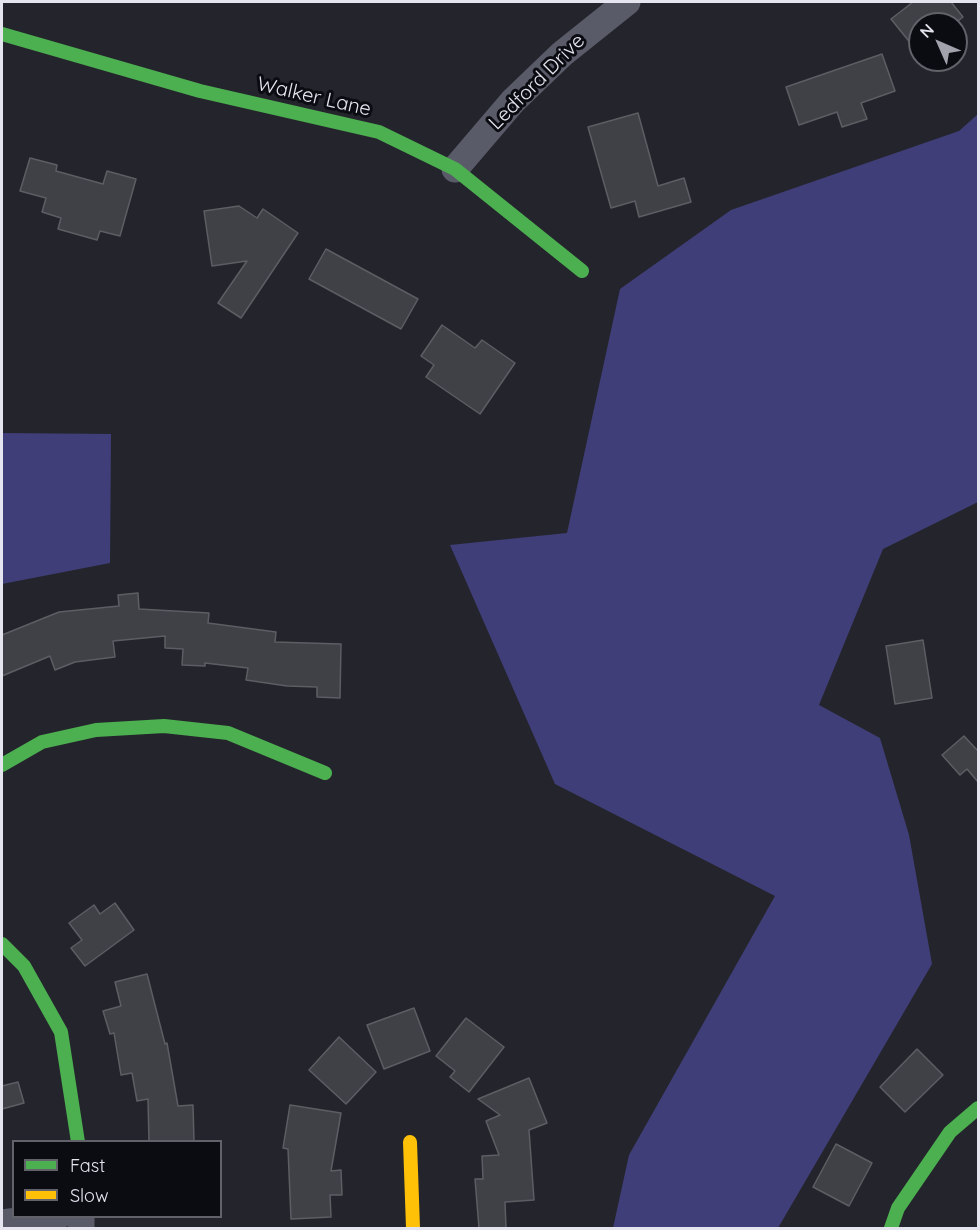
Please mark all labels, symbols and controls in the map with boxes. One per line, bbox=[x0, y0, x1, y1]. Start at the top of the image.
north arrow bbox=[908, 12, 968, 72]
text: N bbox=[915, 19, 938, 42]
street label: Ledford Drive bbox=[484, 29, 590, 135]
street label: Walker Lane bbox=[255, 72, 373, 122]
legend bbox=[12, 1140, 222, 1218]
text: Fast bbox=[70, 1154, 105, 1177]
text: Slow bbox=[70, 1184, 108, 1207]

